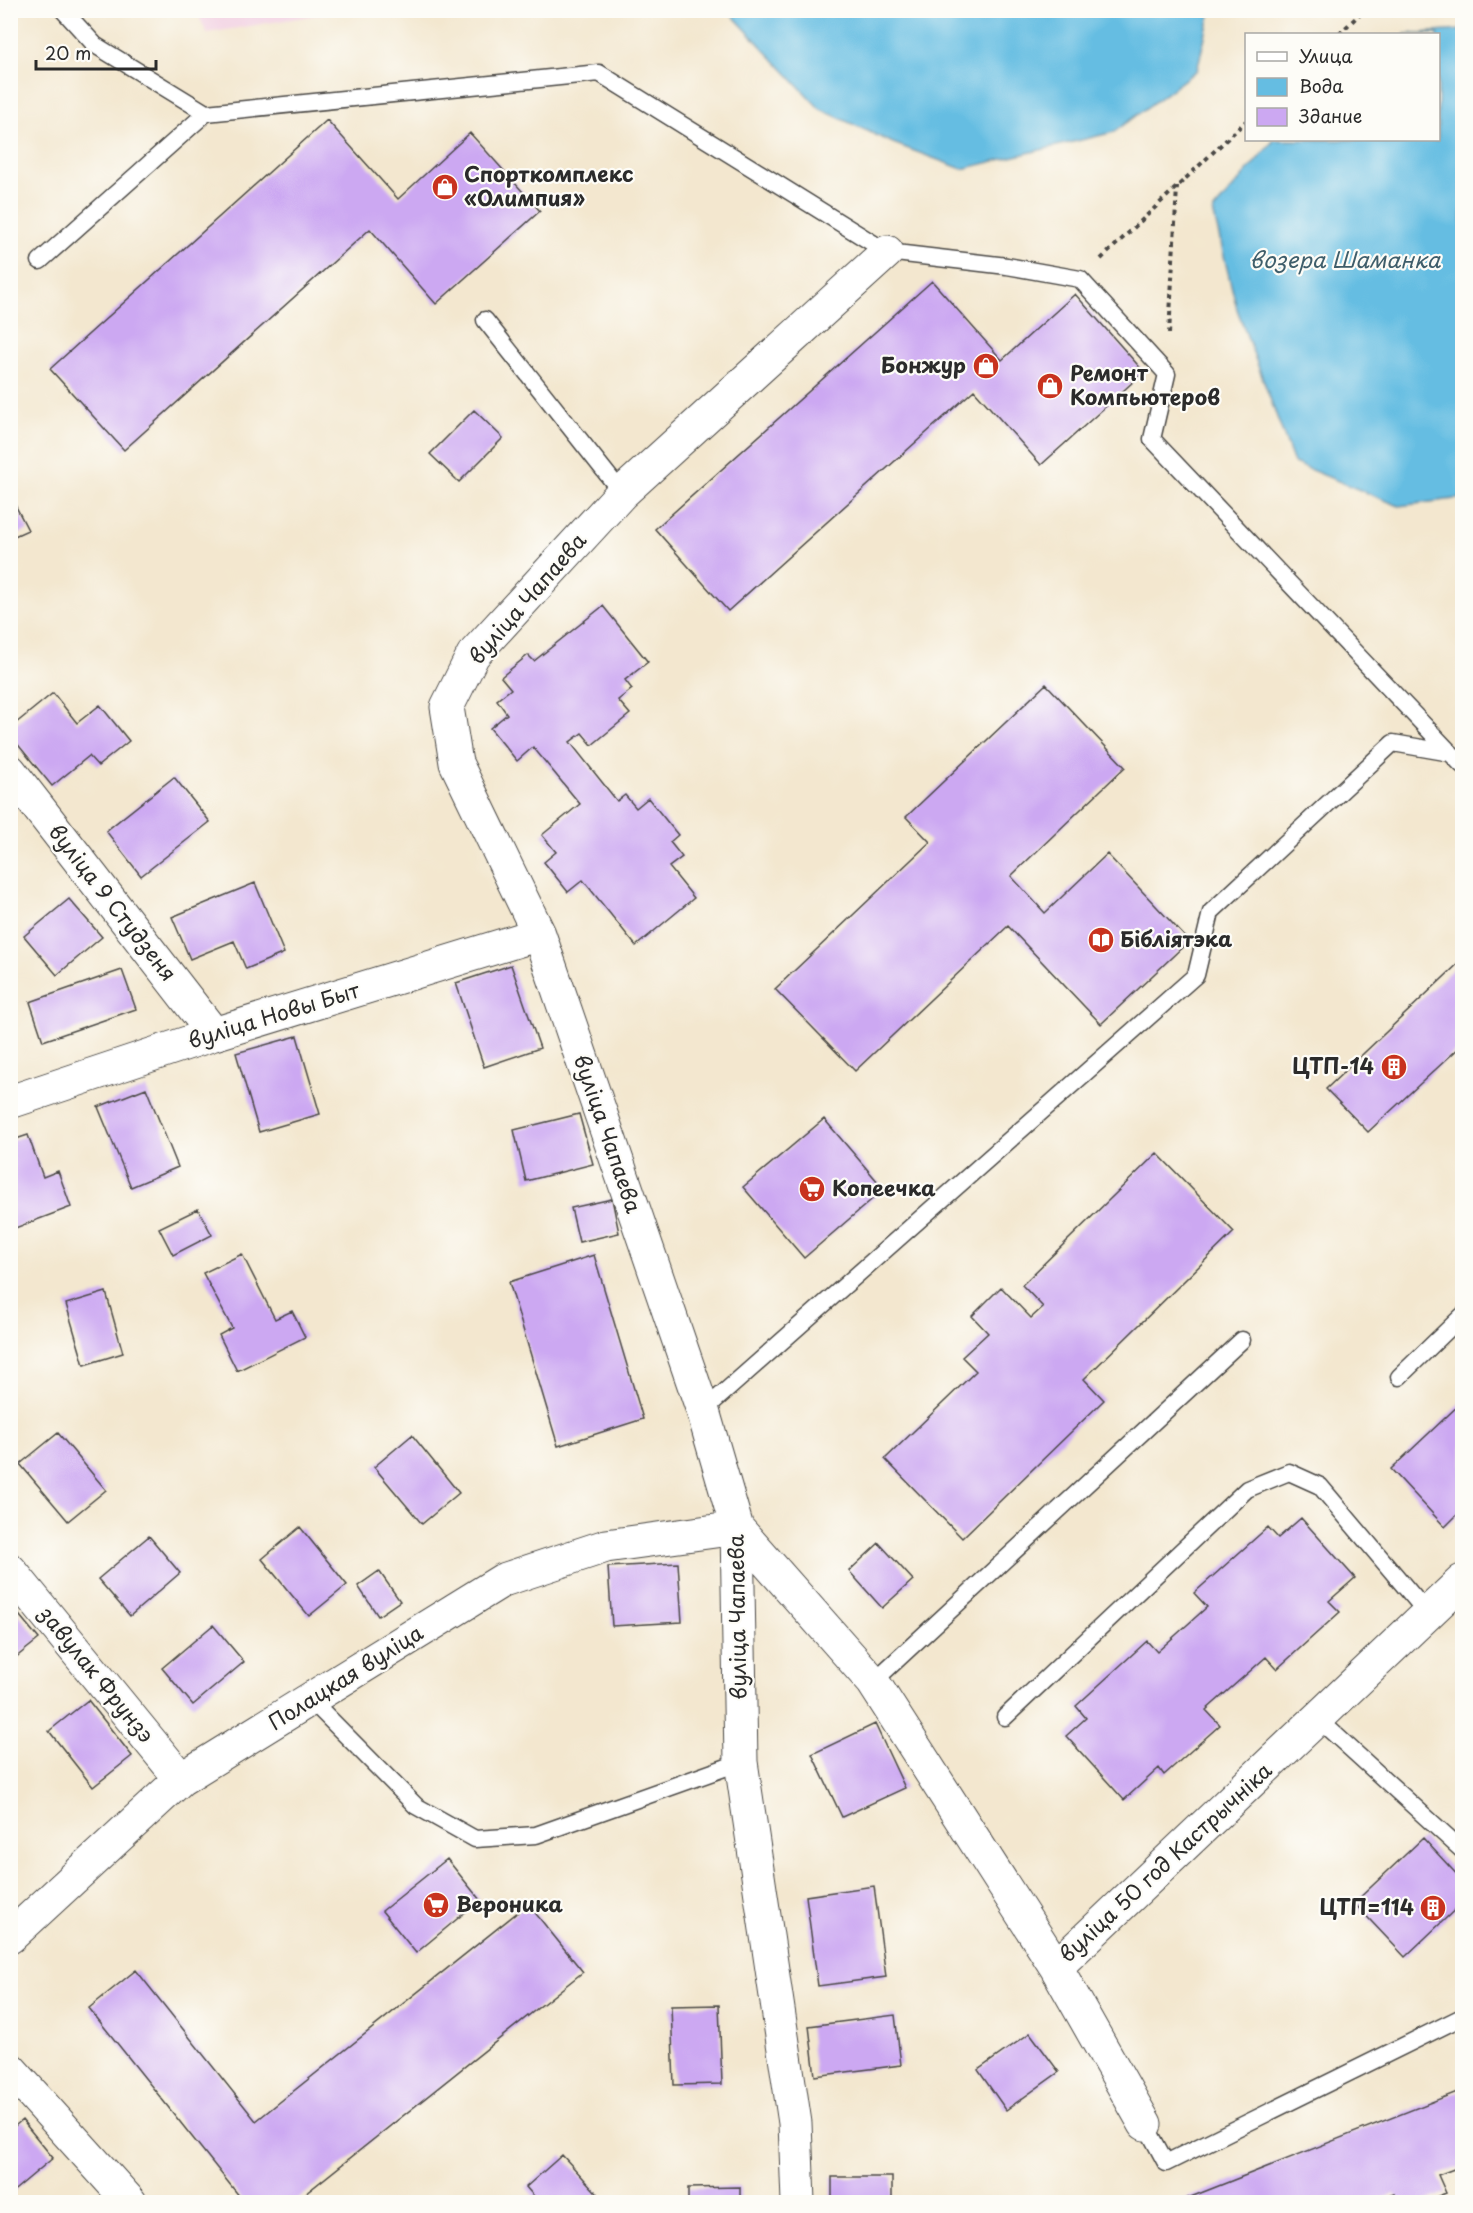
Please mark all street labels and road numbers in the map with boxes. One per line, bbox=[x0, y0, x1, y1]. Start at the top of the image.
street label: вуліца Чапаева bbox=[460, 525, 593, 671]
street label: вуліца 9 Студзеня bbox=[42, 816, 185, 987]
street label: вуліца Новы Быт bbox=[184, 973, 364, 1055]
street label: вуліца Чапаева bbox=[567, 1050, 651, 1217]
street label: вуліца Чапаева bbox=[719, 1534, 753, 1700]
street label: завулак Фрунзэ bbox=[32, 1598, 163, 1749]
street label: Полацкая вуліца bbox=[261, 1616, 429, 1737]
street label: вуліца 50 год Кастрычніка bbox=[1051, 1754, 1278, 1969]

